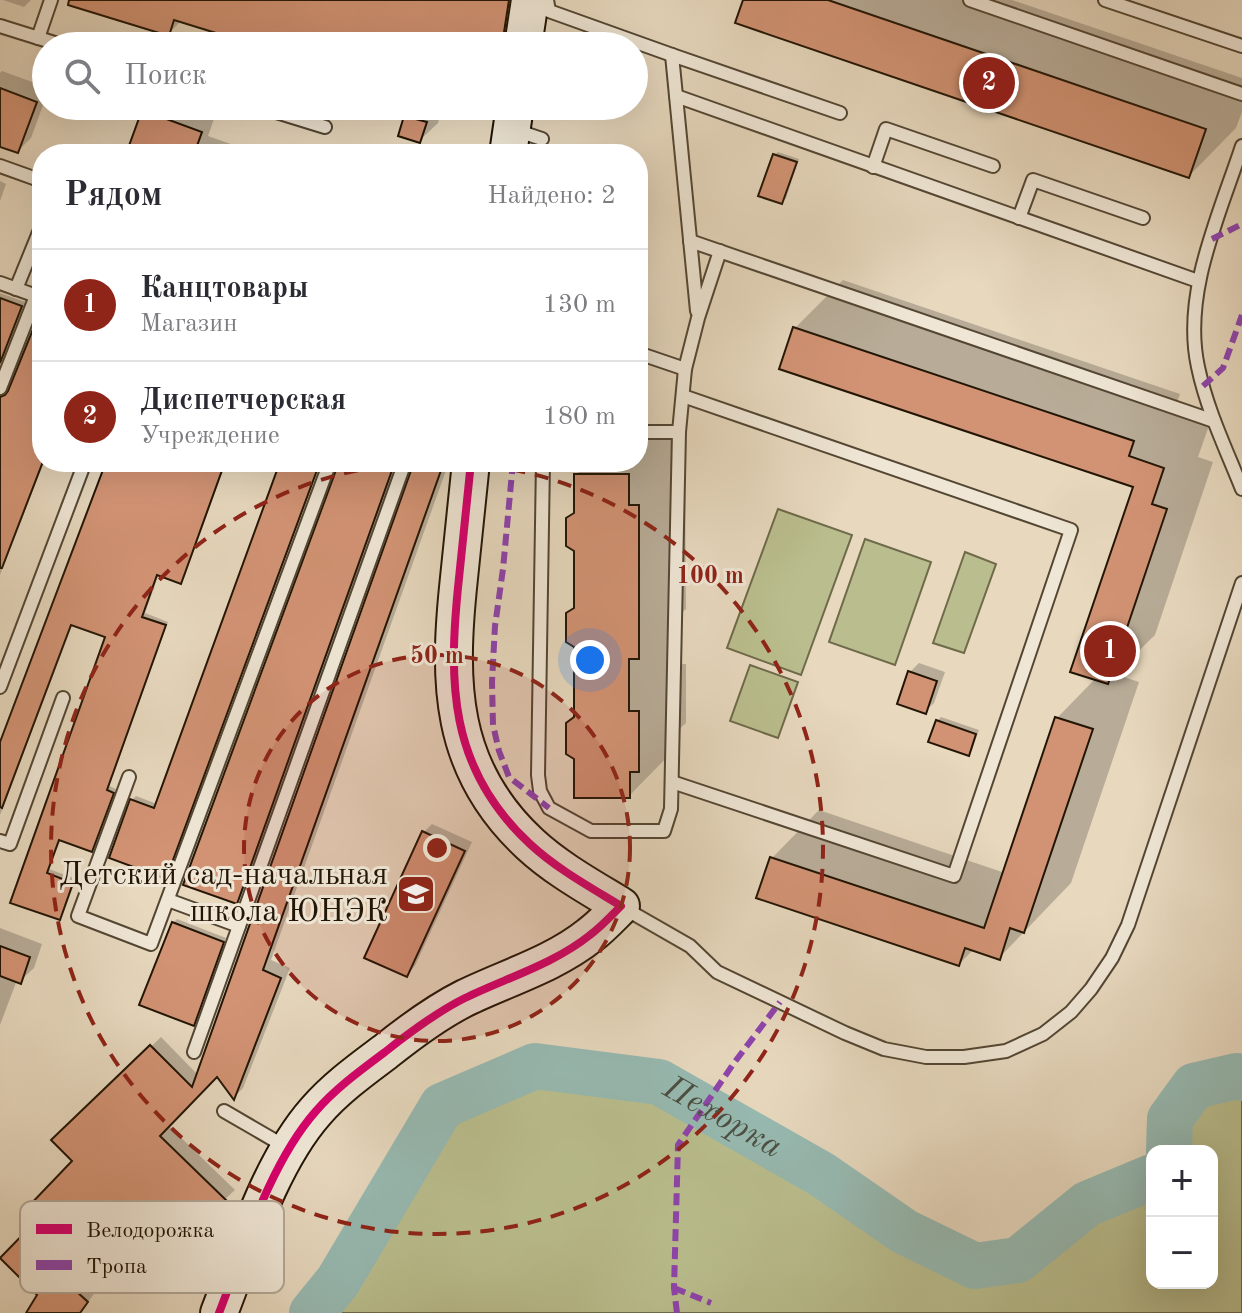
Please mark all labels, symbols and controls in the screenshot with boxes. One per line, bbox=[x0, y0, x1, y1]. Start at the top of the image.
search box bbox=[32, 32, 648, 120]
pin: 2 bbox=[963, 53, 1015, 113]
icon: search bbox=[60, 54, 104, 98]
text: Поиск bbox=[124, 61, 207, 91]
text: Рядом bbox=[64, 179, 163, 213]
text: Найдено: 2 bbox=[487, 183, 616, 209]
text: Канцтовары bbox=[140, 274, 309, 304]
text: 1 bbox=[82, 292, 98, 318]
text: 130 m bbox=[543, 292, 616, 318]
text: Магазин bbox=[140, 311, 238, 337]
text: Диспетчерская bbox=[140, 386, 346, 416]
text: 2 bbox=[82, 404, 98, 430]
text: 180 m bbox=[543, 404, 616, 430]
text: Учреждение bbox=[140, 423, 280, 449]
text: 100 m bbox=[676, 565, 744, 589]
pin: 1 bbox=[1084, 621, 1136, 681]
your location bbox=[570, 640, 610, 680]
text: 50 m bbox=[410, 644, 464, 669]
centre of rings bbox=[423, 834, 451, 862]
place label: Детский сад-начальная школа ЮНЭК bbox=[59, 860, 388, 929]
school or university icon: Детский сад-начальная школа ЮНЭК bbox=[395, 873, 437, 915]
water label: Пехорка bbox=[656, 1070, 788, 1165]
map controls bbox=[1146, 1145, 1218, 1289]
button: + bbox=[1146, 1145, 1218, 1217]
legend bbox=[20, 1201, 284, 1293]
button: − bbox=[1146, 1217, 1218, 1289]
text: Велодорожка bbox=[86, 1220, 215, 1242]
text: Тропа bbox=[86, 1256, 147, 1278]

